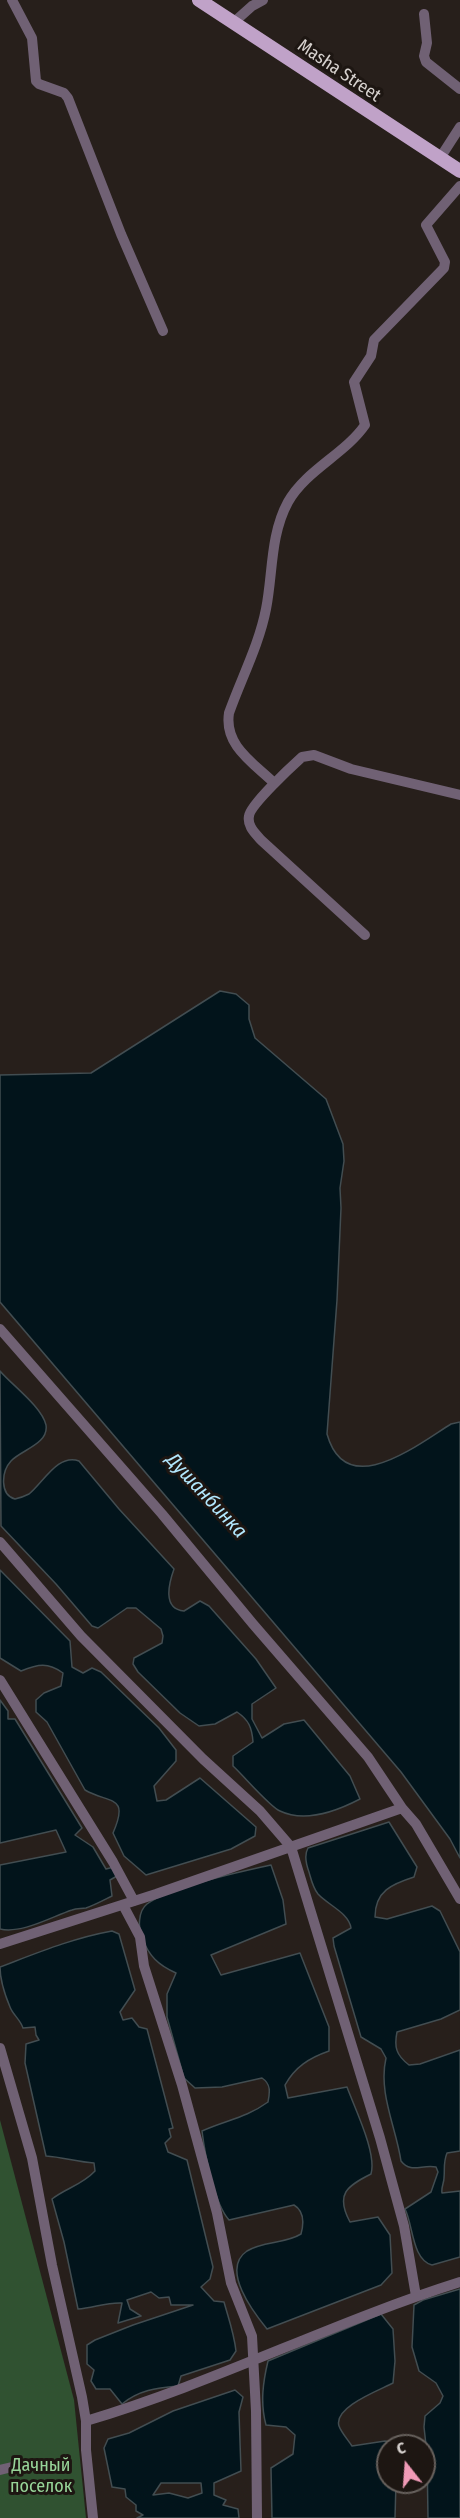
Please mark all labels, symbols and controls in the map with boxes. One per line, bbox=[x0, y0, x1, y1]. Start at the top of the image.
street label: Masha Street bbox=[293, 35, 385, 107]
water label: Душанбинка bbox=[161, 1449, 251, 1543]
north arrow bbox=[376, 2434, 436, 2494]
text: С bbox=[394, 2438, 408, 2459]
park label: Дачный поселок bbox=[10, 2455, 72, 2498]

